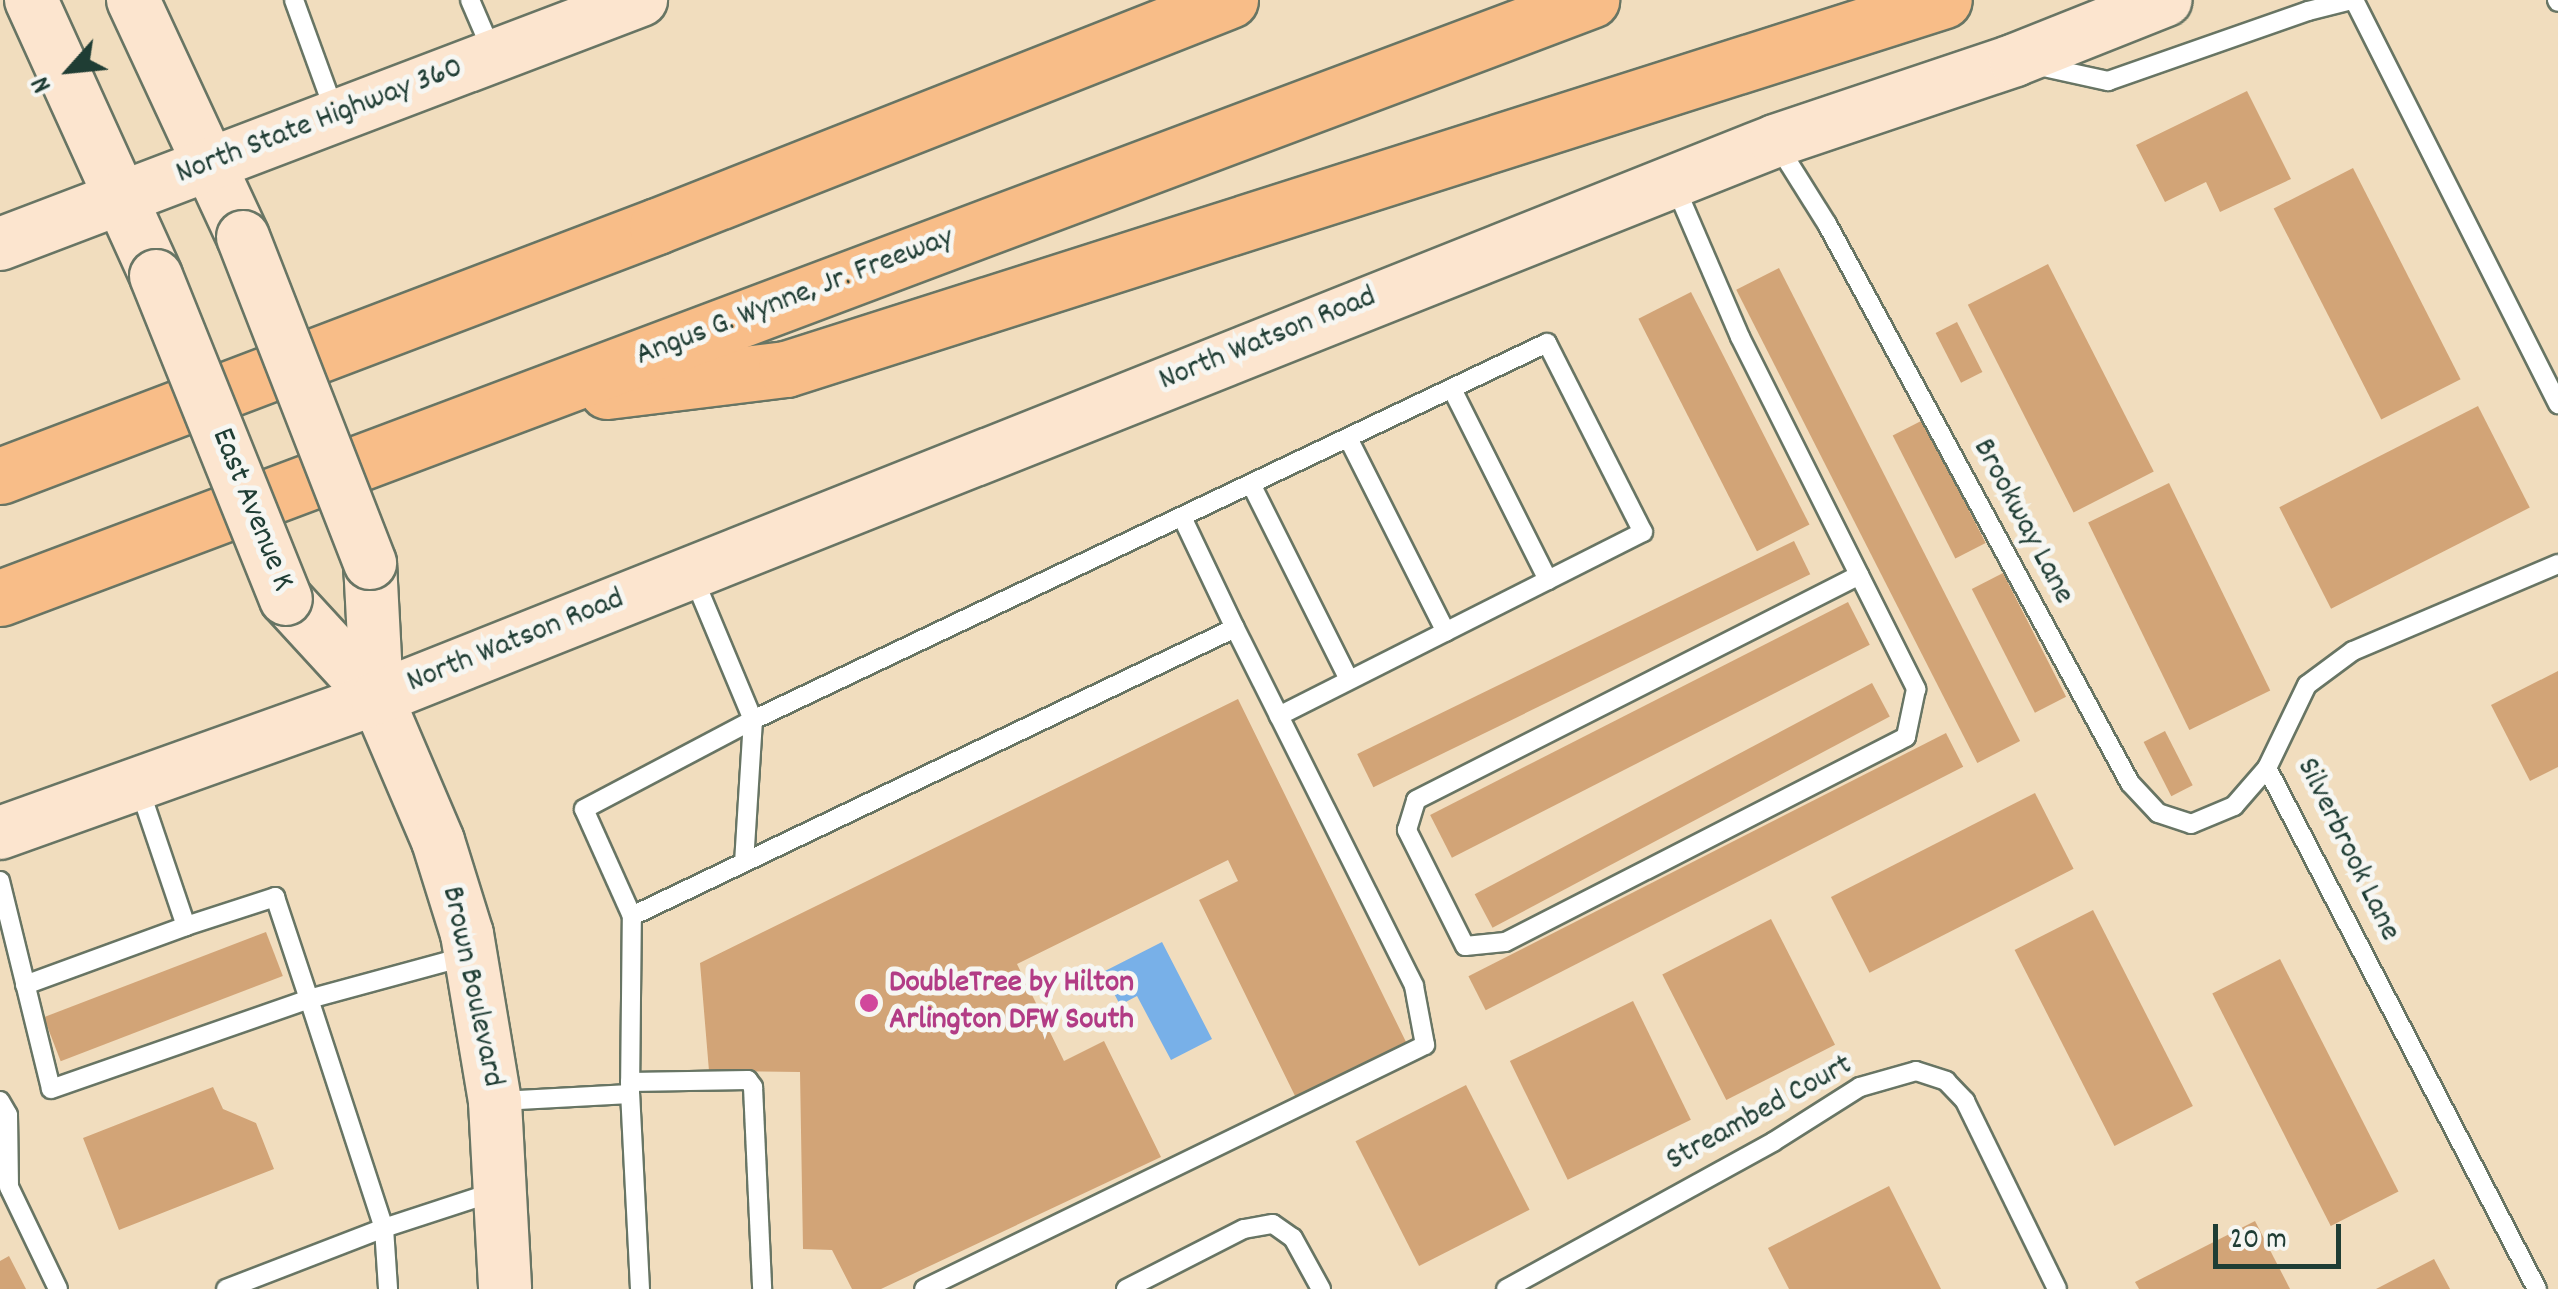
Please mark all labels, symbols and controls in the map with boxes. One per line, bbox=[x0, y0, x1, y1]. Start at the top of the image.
north arrow bbox=[20, 20, 120, 120]
street label: North State Highway 360 bbox=[171, 50, 469, 194]
text: N bbox=[22, 68, 64, 99]
street label: Angus G. Wynne, Jr. Freeway bbox=[631, 220, 959, 376]
street label: North Watson Road bbox=[1154, 279, 1382, 401]
street label: East Avenue K bbox=[201, 423, 301, 597]
street label: Brookway Lane bbox=[1962, 433, 2082, 611]
street label: North Watson Road bbox=[402, 581, 630, 703]
street label: Silverbrook Lane bbox=[2286, 752, 2408, 948]
street label: Brown Boulevard bbox=[431, 883, 511, 1091]
place label: DoubleTree by Hilton Arlington DFW South bbox=[889, 966, 1134, 1041]
marker: DoubleTree by Hilton Arlington DFW South bbox=[858, 992, 880, 1014]
street label: Streambed Court bbox=[1660, 1047, 1860, 1181]
scale bar bbox=[2218, 1204, 2346, 1266]
text: 20 m bbox=[2230, 1220, 2287, 1263]

